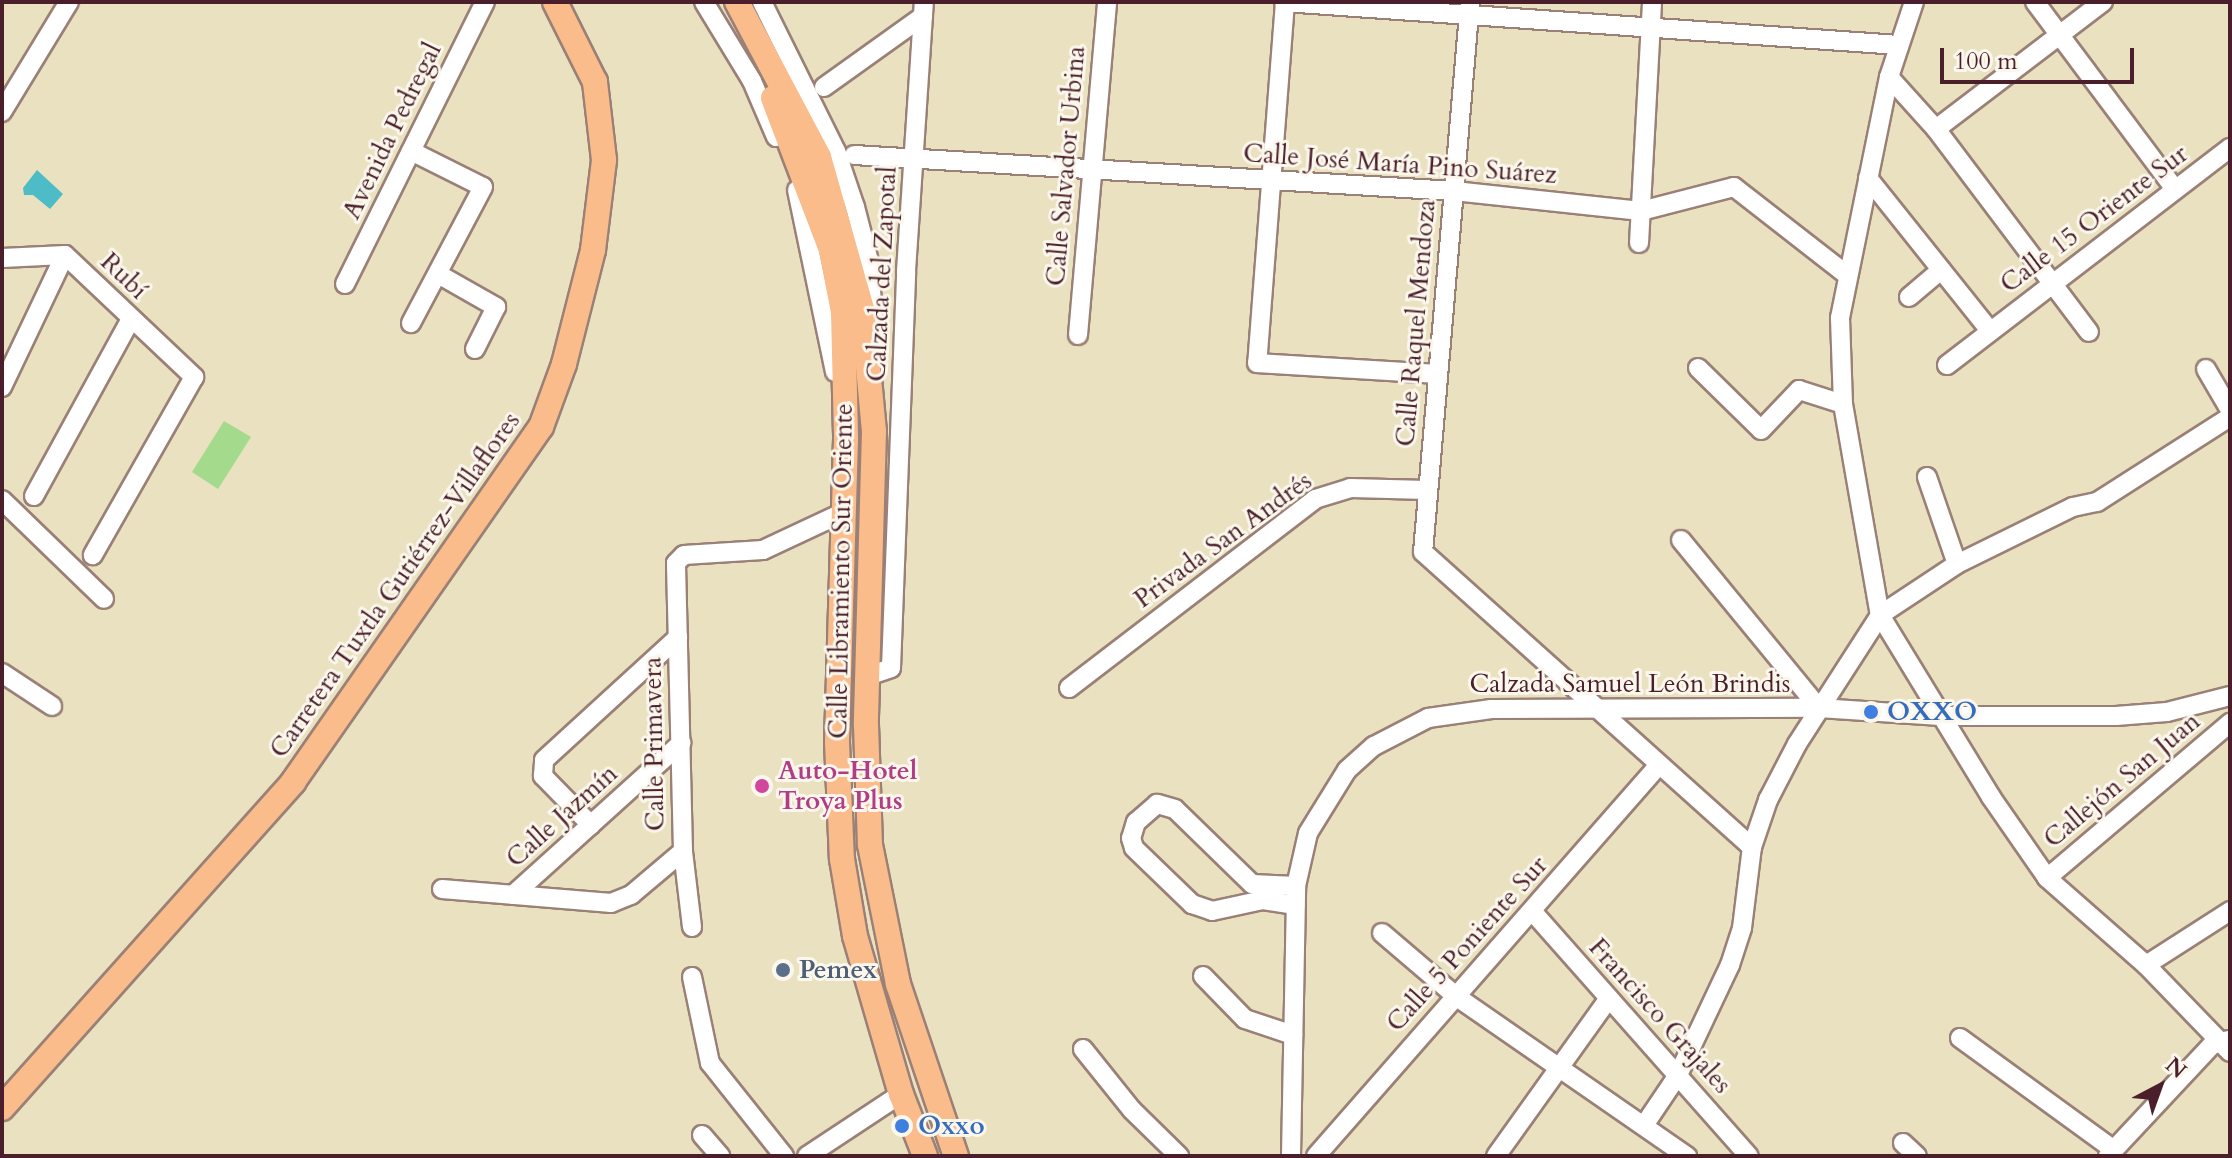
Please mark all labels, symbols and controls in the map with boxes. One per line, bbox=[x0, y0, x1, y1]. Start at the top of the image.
scale bar bbox=[1944, 32, 2138, 82]
street label: Avenida Pedregal bbox=[336, 38, 448, 224]
street label: Calle Salvador Urbina bbox=[1040, 45, 1092, 287]
text: 100 m bbox=[1954, 45, 2018, 78]
street label: Calle José María Pino Suárez bbox=[1242, 137, 1558, 191]
street label: Calle 15 Oriente Sur bbox=[1994, 138, 2194, 300]
street label: Calzada del Zapotal bbox=[861, 166, 903, 382]
street label: Calle Raquel Mendoza bbox=[1390, 198, 1442, 448]
street label: Rubí bbox=[94, 246, 154, 306]
street label: Calle Libramiento Sur Oriente bbox=[822, 403, 860, 739]
street label: Carretera Tuxtla Gutiérrez-Villaflores bbox=[263, 406, 527, 764]
street label: Privada San Andrés bbox=[1128, 465, 1318, 615]
street label: Calle Primavera bbox=[637, 657, 671, 831]
street label: Calzada Samuel León Brindis bbox=[1469, 668, 1791, 700]
place label: OXXO bbox=[1887, 696, 1977, 728]
marker: OXXO bbox=[1862, 703, 1880, 721]
street label: Callejón San Juan bbox=[2038, 706, 2206, 854]
place label: Auto-Hotel Troya Plus bbox=[778, 755, 917, 816]
street label: Calle Jazmín bbox=[500, 758, 624, 874]
marker: Auto-Hotel Troya Plus bbox=[753, 777, 771, 795]
street label: Calle 5 Poniente Sur bbox=[1380, 850, 1554, 1038]
street label: Francisco Grajales bbox=[1582, 932, 1738, 1100]
place label: Pemex bbox=[799, 954, 877, 986]
marker: Pemex bbox=[774, 961, 792, 979]
north arrow bbox=[2120, 1046, 2200, 1126]
text: N bbox=[2159, 1050, 2193, 1085]
place label: Oxxo bbox=[918, 1110, 985, 1142]
marker: Oxxo bbox=[893, 1117, 911, 1135]

